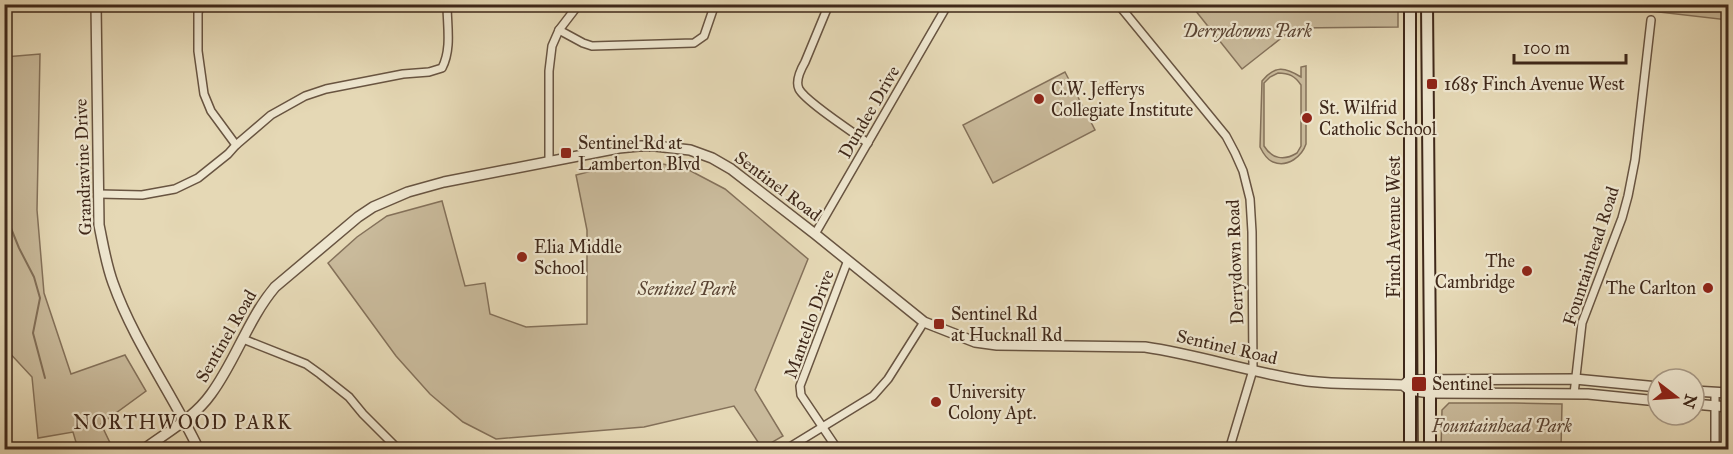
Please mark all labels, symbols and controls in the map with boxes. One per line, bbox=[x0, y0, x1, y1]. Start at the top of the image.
park label: Derrydowns Park bbox=[1182, 20, 1312, 42]
scale bar bbox=[1514, 27, 1626, 65]
text: 100 m bbox=[1523, 37, 1570, 59]
street label: Dundee Drive bbox=[834, 62, 904, 162]
place label: 1685 Finch Avenue West bbox=[1444, 73, 1625, 95]
marker: 1685 Finch Avenue West bbox=[1425, 77, 1439, 91]
place label: C.W. Jefferys Collegiate Institute bbox=[1051, 78, 1193, 122]
marker: C.W. Jefferys Collegiate Institute bbox=[1032, 92, 1046, 106]
place label: St. Wilfrid Catholic School bbox=[1319, 97, 1437, 140]
street label: Grandravine Drive bbox=[70, 98, 96, 236]
marker: St. Wilfrid Catholic School bbox=[1300, 111, 1314, 125]
place label: Sentinel Rd at Lamberton Blvd bbox=[578, 132, 700, 175]
marker: Sentinel Rd at Lamberton Blvd bbox=[559, 146, 573, 160]
street label: Sentinel Road bbox=[730, 146, 826, 226]
street label: Finch Avenue West bbox=[1383, 155, 1405, 298]
street label: Fountainhead Road bbox=[1558, 184, 1624, 328]
street label: Derrydown Road bbox=[1222, 199, 1248, 325]
place label: Elia Middle School bbox=[534, 236, 622, 279]
marker: Elia Middle School bbox=[515, 250, 529, 264]
place label: The Cambridge bbox=[1435, 250, 1515, 294]
marker: The Cambridge bbox=[1520, 264, 1534, 278]
street label: Mantello Drive bbox=[779, 267, 839, 381]
place label: The Carlton bbox=[1606, 277, 1696, 299]
park label: Sentinel Park bbox=[637, 278, 736, 300]
marker: The Carlton bbox=[1701, 281, 1715, 295]
street label: Sentinel Road bbox=[191, 286, 261, 386]
place label: Sentinel Rd at Hucknall Rd bbox=[951, 303, 1062, 346]
marker: Sentinel Rd at Hucknall Rd bbox=[932, 317, 946, 331]
street label: Sentinel Road bbox=[1174, 325, 1280, 369]
north arrow bbox=[1646, 367, 1706, 427]
place label: Sentinel bbox=[1432, 373, 1493, 395]
marker: Sentinel bbox=[1410, 375, 1428, 393]
place label: University Colony Apt. bbox=[948, 381, 1036, 424]
text: N bbox=[1679, 392, 1701, 411]
marker: University Colony Apt. bbox=[929, 395, 943, 409]
district label: NORTHWOOD PARK bbox=[73, 410, 293, 434]
park label: Fountainhead Park bbox=[1431, 415, 1572, 437]

